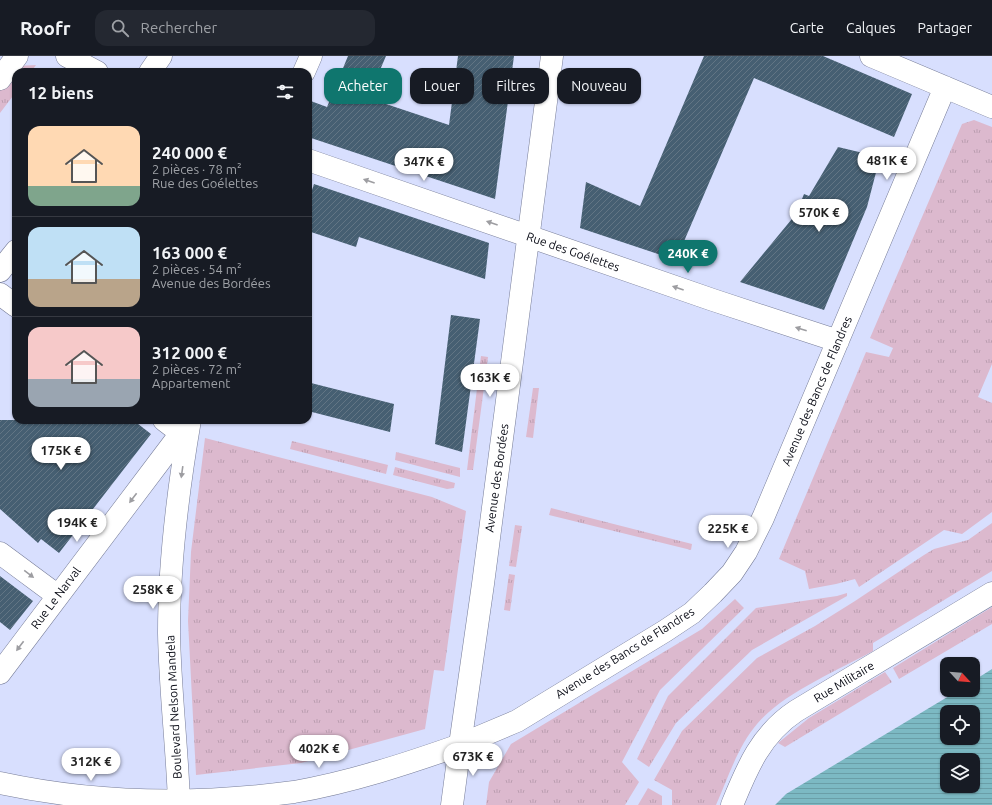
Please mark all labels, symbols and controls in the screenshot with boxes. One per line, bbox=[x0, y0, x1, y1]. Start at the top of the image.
search box bbox=[95, 10, 375, 46]
text: Roofr bbox=[20, 17, 71, 39]
icon: search bbox=[109, 17, 131, 39]
text: Rechercher bbox=[141, 19, 217, 36]
text: Carte bbox=[790, 20, 824, 36]
text: Calques bbox=[846, 20, 895, 36]
text: Partager bbox=[917, 20, 972, 36]
chip: Acheter bbox=[324, 68, 402, 104]
chip: Louer bbox=[410, 68, 474, 104]
chip: Filtres bbox=[482, 68, 549, 104]
chip: Nouveau bbox=[557, 68, 641, 104]
icon: filters bbox=[274, 81, 296, 103]
text: 12 biens bbox=[28, 83, 94, 102]
icon: home bbox=[60, 142, 108, 190]
text: 240 000 € bbox=[152, 143, 227, 162]
pin: 481K € bbox=[854, 147, 920, 181]
pin: 347K € bbox=[391, 148, 457, 182]
text: 481K € bbox=[866, 153, 908, 167]
text: 347K € bbox=[403, 154, 445, 168]
text: 2 pièces · 78 m² bbox=[152, 162, 242, 176]
text: Rue des Goélettes bbox=[152, 176, 258, 190]
one-way arrow bbox=[362, 178, 374, 184]
pin: 570K € bbox=[786, 199, 852, 233]
text: 570K € bbox=[798, 205, 840, 219]
one-way arrow bbox=[485, 220, 497, 226]
street label: Rue des Goélettes bbox=[525, 229, 622, 274]
pin: 240K € bbox=[655, 240, 721, 274]
icon: home bbox=[60, 243, 108, 291]
text: 163 000 € bbox=[152, 243, 227, 262]
text: 240K € bbox=[667, 246, 709, 260]
text: 2 pièces · 54 m² bbox=[152, 262, 242, 276]
text: Avenue des Bordées bbox=[152, 276, 271, 290]
one-way arrow bbox=[671, 285, 683, 291]
street label: Avenue des Bancs de Flandres bbox=[779, 314, 854, 468]
one-way arrow bbox=[795, 326, 807, 332]
icon: home bbox=[60, 343, 108, 391]
text: 312 000 € bbox=[152, 343, 227, 362]
text: 2 pièces · 72 m² bbox=[152, 362, 242, 376]
pin: 163K € bbox=[457, 364, 523, 398]
text: 163K € bbox=[469, 370, 511, 384]
text: Appartement bbox=[152, 376, 230, 390]
street label: Avenue des Bordées bbox=[482, 423, 511, 533]
pin: 175K € bbox=[28, 437, 94, 471]
text: 175K € bbox=[40, 443, 82, 457]
one-way arrow bbox=[179, 466, 185, 478]
one-way arrow bbox=[128, 492, 137, 503]
pin: 194K € bbox=[44, 509, 110, 543]
text: 194K € bbox=[56, 515, 98, 529]
pin: 225K € bbox=[695, 515, 761, 549]
text: 225K € bbox=[707, 521, 749, 535]
street label: Rue Le Narval bbox=[28, 564, 83, 631]
one-way arrow bbox=[24, 570, 34, 578]
pin: 258K € bbox=[120, 576, 186, 610]
text: 258K € bbox=[132, 582, 174, 596]
street label: Avenue des Bancs de Flandres bbox=[553, 604, 697, 701]
street label: Boulevard Nelson Mandela bbox=[163, 635, 184, 779]
one-way arrow bbox=[16, 641, 24, 652]
north arrow bbox=[940, 657, 980, 697]
map controls bbox=[940, 657, 980, 793]
street label: Rue Militaire bbox=[811, 658, 876, 705]
button: locate bbox=[940, 705, 980, 745]
pin: 402K € bbox=[286, 735, 352, 769]
text: 402K € bbox=[298, 741, 340, 755]
pin: 673K € bbox=[440, 743, 506, 777]
pin: 312K € bbox=[58, 748, 124, 782]
text: 673K € bbox=[452, 749, 494, 763]
button: layers bbox=[940, 753, 980, 793]
text: 312K € bbox=[70, 754, 112, 768]

